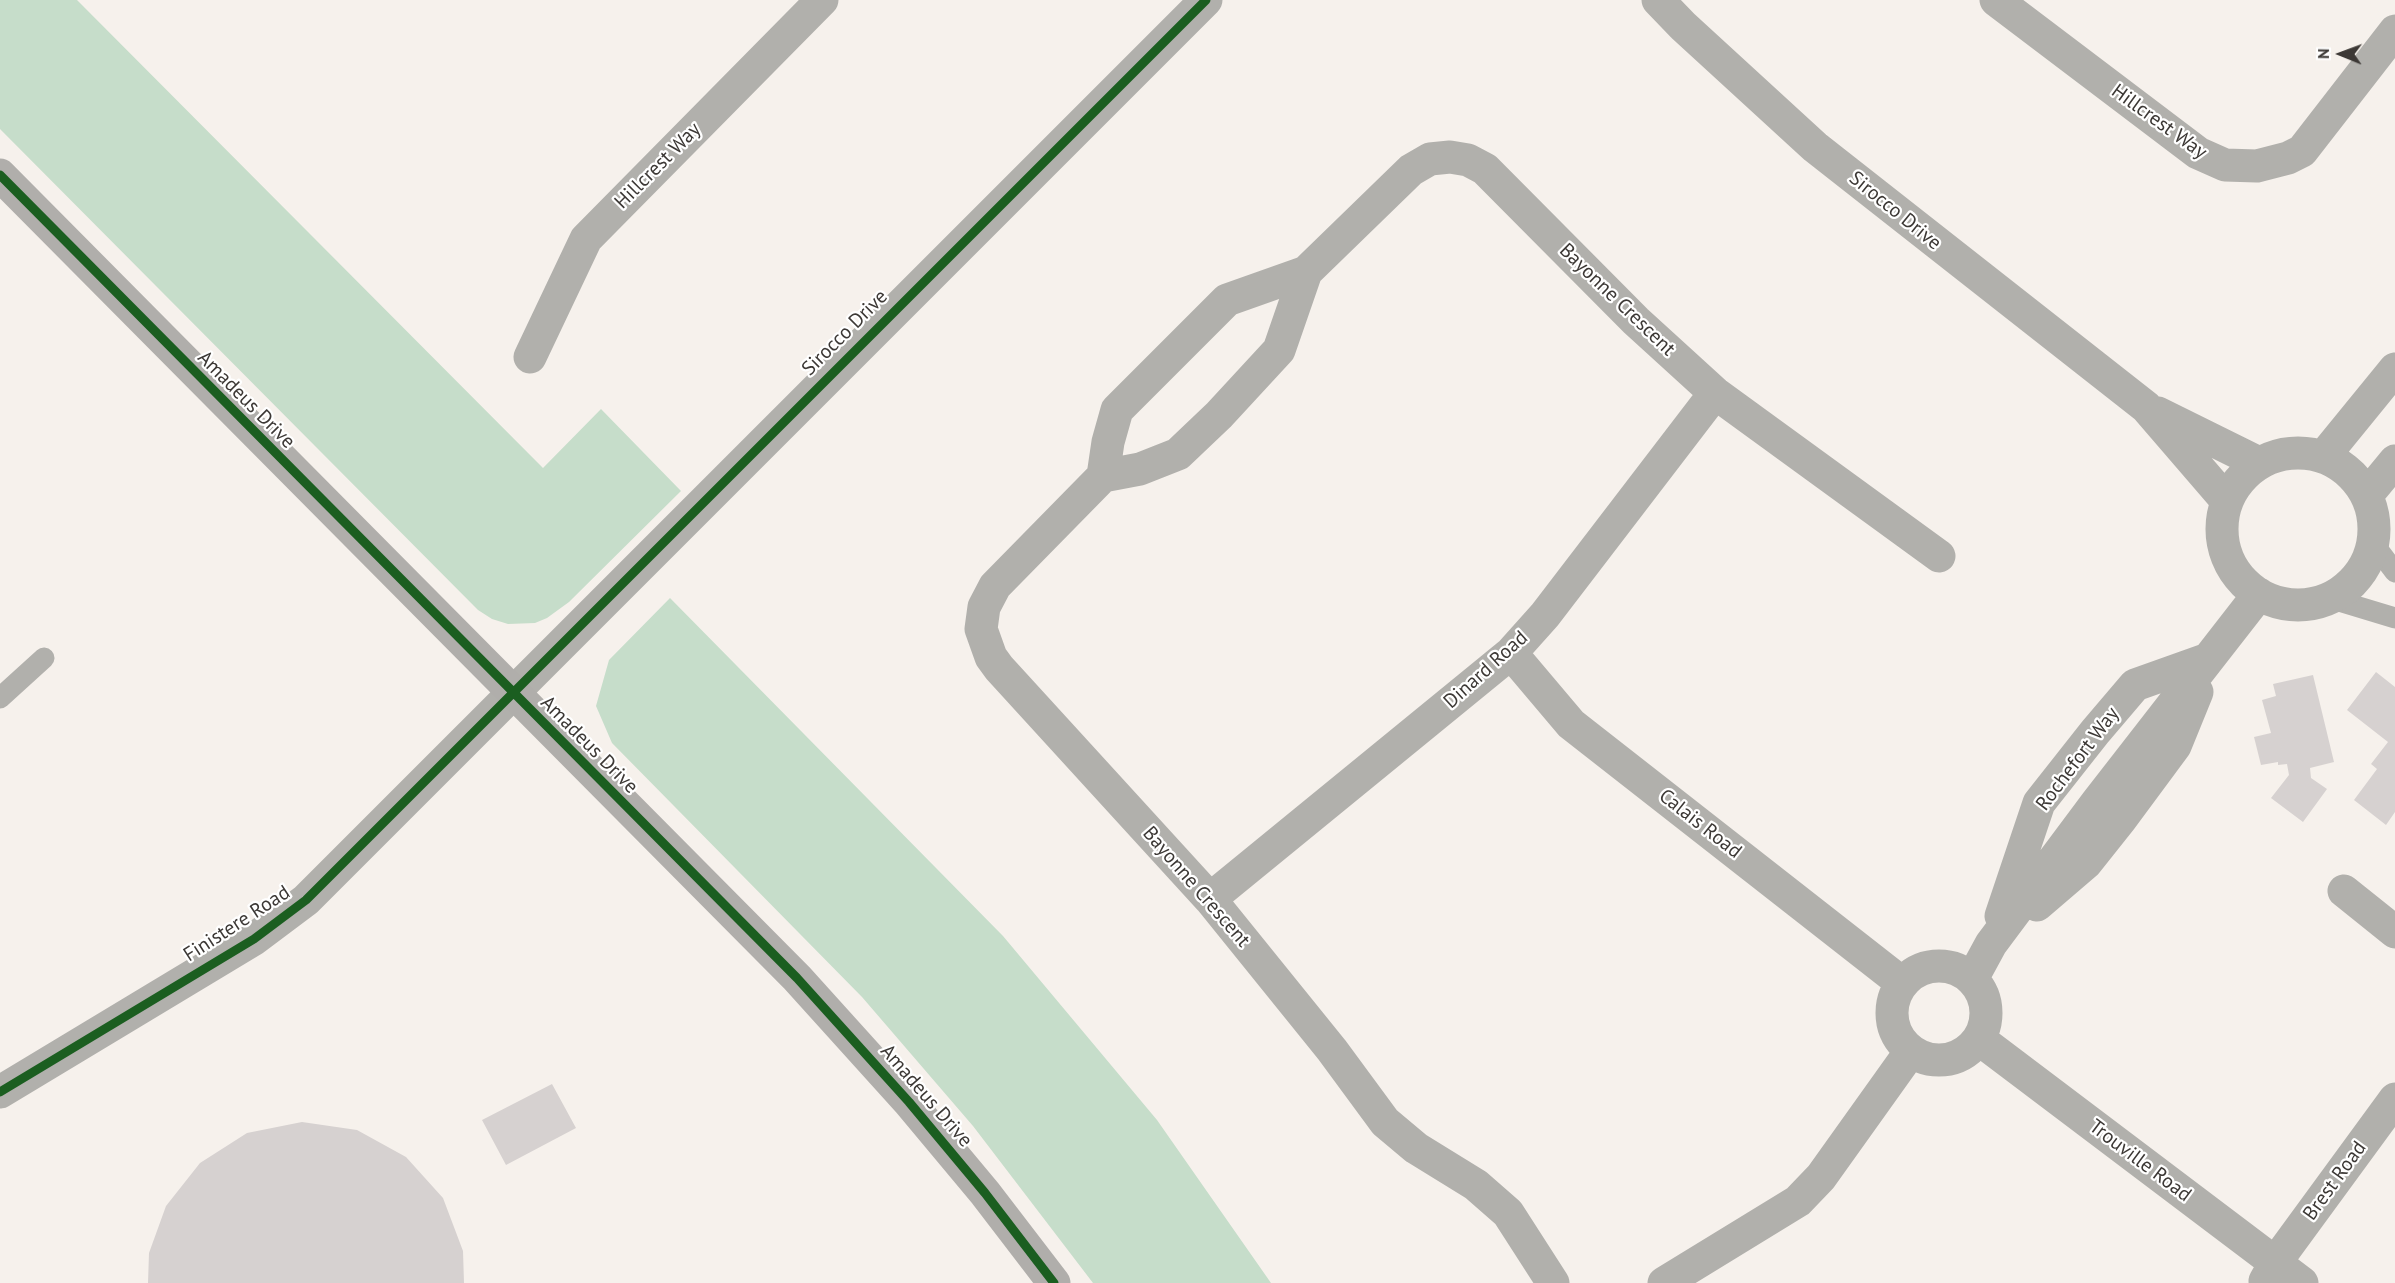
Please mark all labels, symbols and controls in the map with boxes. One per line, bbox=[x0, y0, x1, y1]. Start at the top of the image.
north arrow bbox=[2311, 24, 2371, 84]
text: N bbox=[2313, 48, 2333, 59]
street label: Hillcrest Way bbox=[2107, 79, 2211, 165]
street label: Hillcrest Way bbox=[610, 118, 706, 214]
street label: Sirocco Drive bbox=[1844, 167, 1946, 255]
street label: Bayonne Crescent bbox=[1554, 239, 1680, 361]
street label: Sirocco Drive bbox=[797, 285, 893, 381]
street label: Amadeus Drive bbox=[192, 346, 300, 454]
street label: Dinard Road bbox=[1439, 626, 1533, 714]
street label: Amadeus Drive bbox=[535, 691, 643, 799]
street label: Rochefort Way bbox=[2031, 703, 2125, 815]
street label: Calais Road bbox=[1654, 784, 1746, 864]
street label: Bayonne Crescent bbox=[1137, 822, 1255, 952]
street label: Finistere Road bbox=[179, 881, 295, 967]
street label: Amadeus Drive bbox=[875, 1040, 977, 1152]
street label: Trouville Road bbox=[2084, 1115, 2196, 1207]
street label: Brest Road bbox=[2298, 1137, 2372, 1225]

